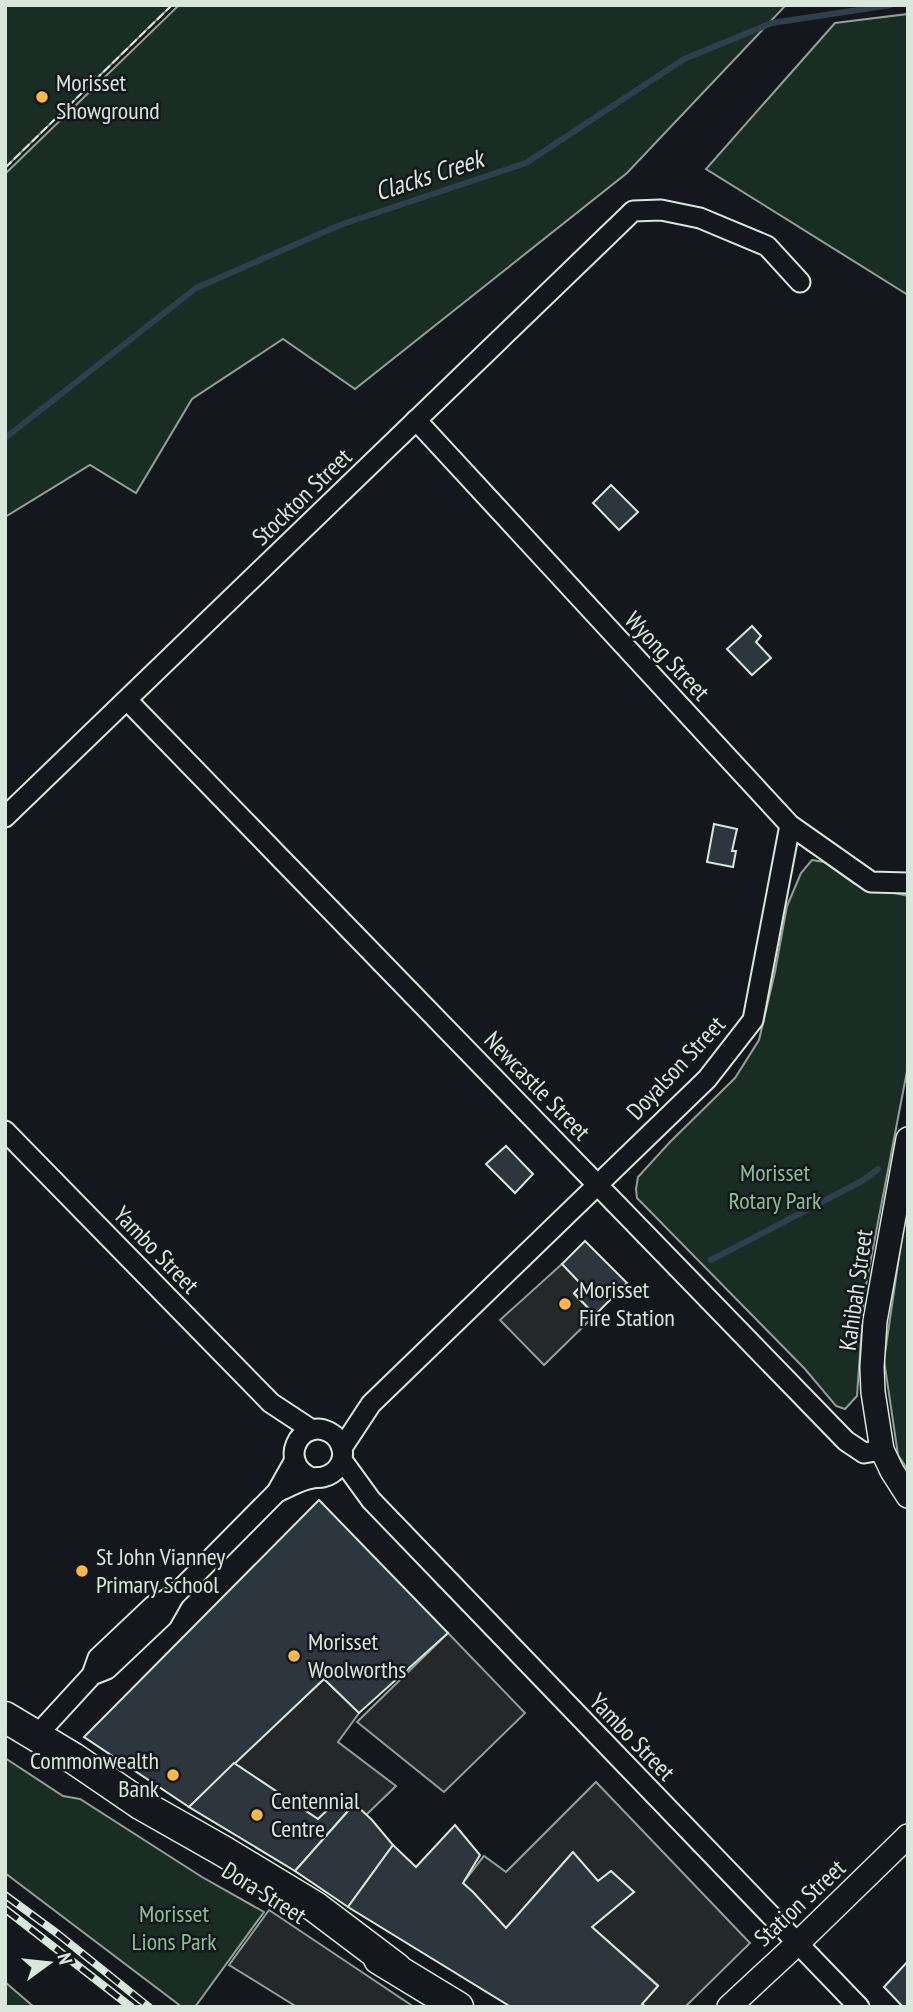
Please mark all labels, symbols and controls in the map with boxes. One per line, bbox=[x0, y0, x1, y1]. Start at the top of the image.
place label: Morisset Showground bbox=[56, 67, 160, 126]
marker: Morisset Showground bbox=[34, 89, 50, 105]
water label: Clacks Creek bbox=[370, 141, 490, 208]
street label: Stockton Street bbox=[245, 441, 358, 552]
street label: Wyong Street bbox=[618, 605, 717, 707]
street label: Doyalson Street bbox=[620, 1009, 732, 1126]
street label: Newcastle Street bbox=[478, 1025, 597, 1147]
park label: Morisset Rotary Park bbox=[729, 1157, 822, 1216]
street label: Yambo Street bbox=[107, 1199, 206, 1300]
street label: Kahibah Street bbox=[832, 1227, 879, 1353]
place label: Morisset Fire Station bbox=[579, 1274, 675, 1333]
marker: Morisset Fire Station bbox=[557, 1296, 573, 1312]
place label: St John Vianney Primary School bbox=[96, 1541, 225, 1600]
marker: St John Vianney Primary School bbox=[74, 1563, 90, 1579]
place label: Morisset Woolworths bbox=[308, 1626, 406, 1685]
marker: Morisset Woolworths bbox=[286, 1648, 302, 1664]
street label: Yambo Street bbox=[583, 1686, 682, 1787]
place label: Commonwealth Bank bbox=[30, 1745, 160, 1804]
marker: Commonwealth Bank bbox=[165, 1767, 181, 1783]
place label: Centennial Centre bbox=[271, 1785, 360, 1844]
marker: Centennial Centre bbox=[249, 1807, 265, 1823]
street label: Station Street bbox=[747, 1852, 852, 1953]
street label: Dora Street bbox=[216, 1855, 313, 1931]
park label: Morisset Lions Park bbox=[132, 1898, 217, 1957]
north arrow bbox=[14, 1928, 84, 1998]
text: N bbox=[53, 1951, 78, 1967]

